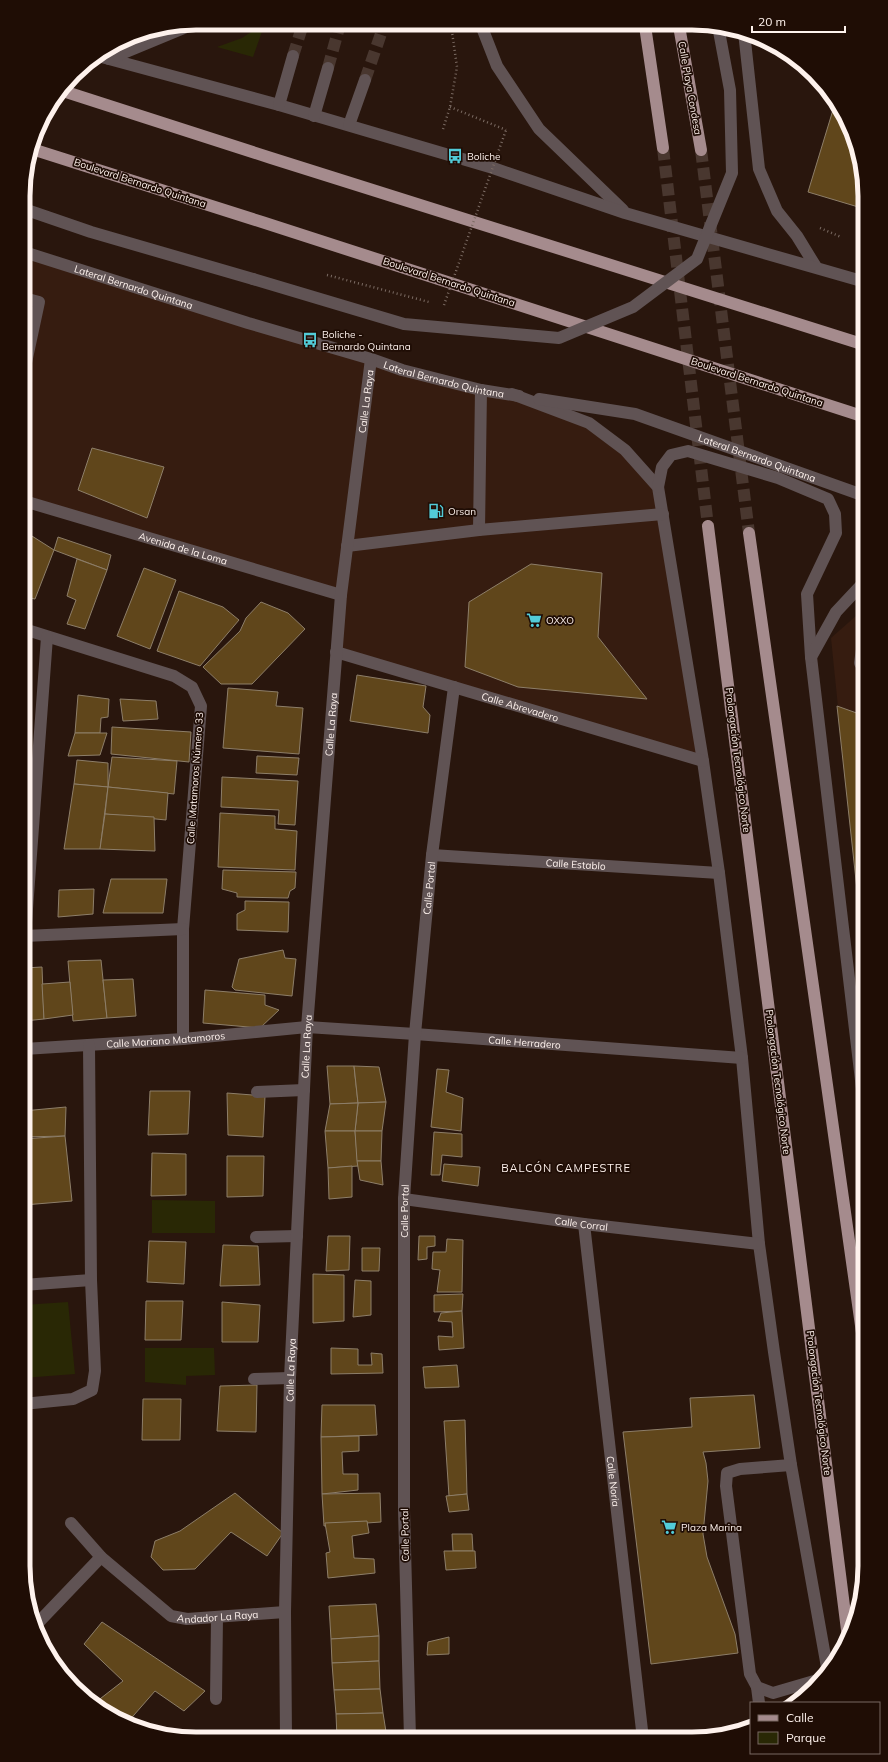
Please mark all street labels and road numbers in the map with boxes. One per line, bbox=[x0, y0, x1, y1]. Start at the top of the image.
street label: Calle Playa Condesa bbox=[675, 40, 705, 136]
street label: Boulevard Bernardo Quintana bbox=[72, 155, 208, 211]
street label: Boulevard Bernardo Quintana bbox=[381, 254, 517, 310]
street label: Lateral Bernardo Quintana bbox=[73, 262, 195, 312]
street label: Boulevard Bernardo Quintana bbox=[689, 354, 825, 410]
street label: Lateral Bernardo Quintana bbox=[382, 358, 505, 400]
street label: Calle La Raya bbox=[355, 369, 376, 434]
street label: Lateral Bernardo Quintana bbox=[697, 431, 818, 485]
street label: Avenida de la Loma bbox=[137, 529, 229, 567]
street label: Prolongación Tecnológico Norte bbox=[723, 687, 753, 833]
street label: Calle Abrevadero bbox=[480, 689, 560, 724]
street label: Calle La Raya bbox=[322, 692, 340, 757]
street label: Calle Matamoros Número 33 bbox=[184, 712, 206, 844]
street label: Calle Establo bbox=[545, 856, 606, 872]
street label: Calle Portal bbox=[420, 861, 438, 915]
street label: Prolongación Tecnológico Norte bbox=[763, 1009, 793, 1155]
street label: Calle La Raya bbox=[298, 1014, 314, 1079]
street label: Calle Mariano Matamoros bbox=[106, 1028, 226, 1050]
street label: Calle Herradero bbox=[488, 1033, 562, 1051]
street label: Calle Portal bbox=[397, 1184, 411, 1238]
street label: Calle Corral bbox=[554, 1214, 609, 1233]
street label: Prolongación Tecnológico Norte bbox=[804, 1330, 834, 1476]
street label: Calle La Raya bbox=[283, 1338, 298, 1402]
street label: Calle Noria bbox=[604, 1455, 623, 1507]
street label: Calle Portal bbox=[398, 1508, 412, 1562]
street label: Andador La Raya bbox=[176, 1607, 259, 1626]

